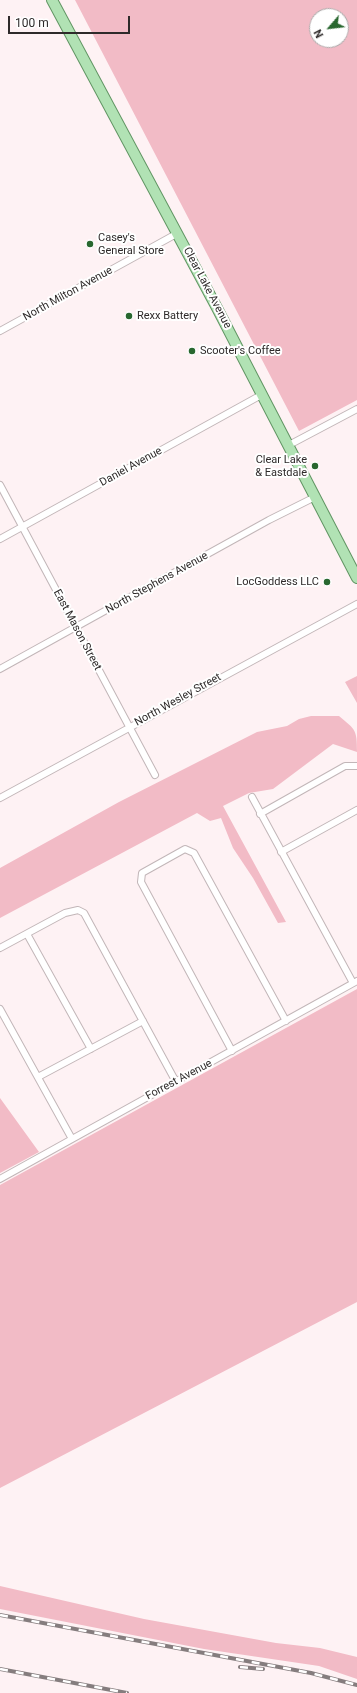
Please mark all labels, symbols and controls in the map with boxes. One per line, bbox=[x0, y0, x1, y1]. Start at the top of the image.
scale bar bbox=[10, 8, 132, 34]
north arrow bbox=[309, 8, 349, 48]
text: 100 m bbox=[15, 16, 49, 30]
text: N bbox=[311, 27, 326, 40]
place label: Casey's General Store bbox=[98, 231, 164, 257]
marker: Casey's General Store bbox=[85, 239, 95, 249]
street label: Clear Lake Avenue bbox=[180, 245, 234, 331]
street label: North Milton Avenue bbox=[21, 264, 115, 324]
place label: Rexx Battery bbox=[137, 309, 198, 323]
marker: Rexx Battery bbox=[124, 311, 134, 321]
place label: Scooter's Coffee bbox=[200, 344, 281, 358]
marker: Scooter's Coffee bbox=[187, 346, 197, 356]
street label: Daniel Avenue bbox=[98, 444, 164, 490]
place label: Clear Lake & Eastdale bbox=[255, 453, 307, 479]
marker: Clear Lake & Eastdale bbox=[310, 461, 320, 471]
street label: North Stephens Avenue bbox=[104, 549, 210, 617]
place label: LocGoddess LLC bbox=[236, 575, 319, 589]
marker: LocGoddess LLC bbox=[322, 577, 332, 587]
street label: East Mason Street bbox=[50, 587, 104, 673]
street label: North Wesley Street bbox=[132, 671, 224, 729]
street label: Forrest Avenue bbox=[143, 1057, 215, 1103]

